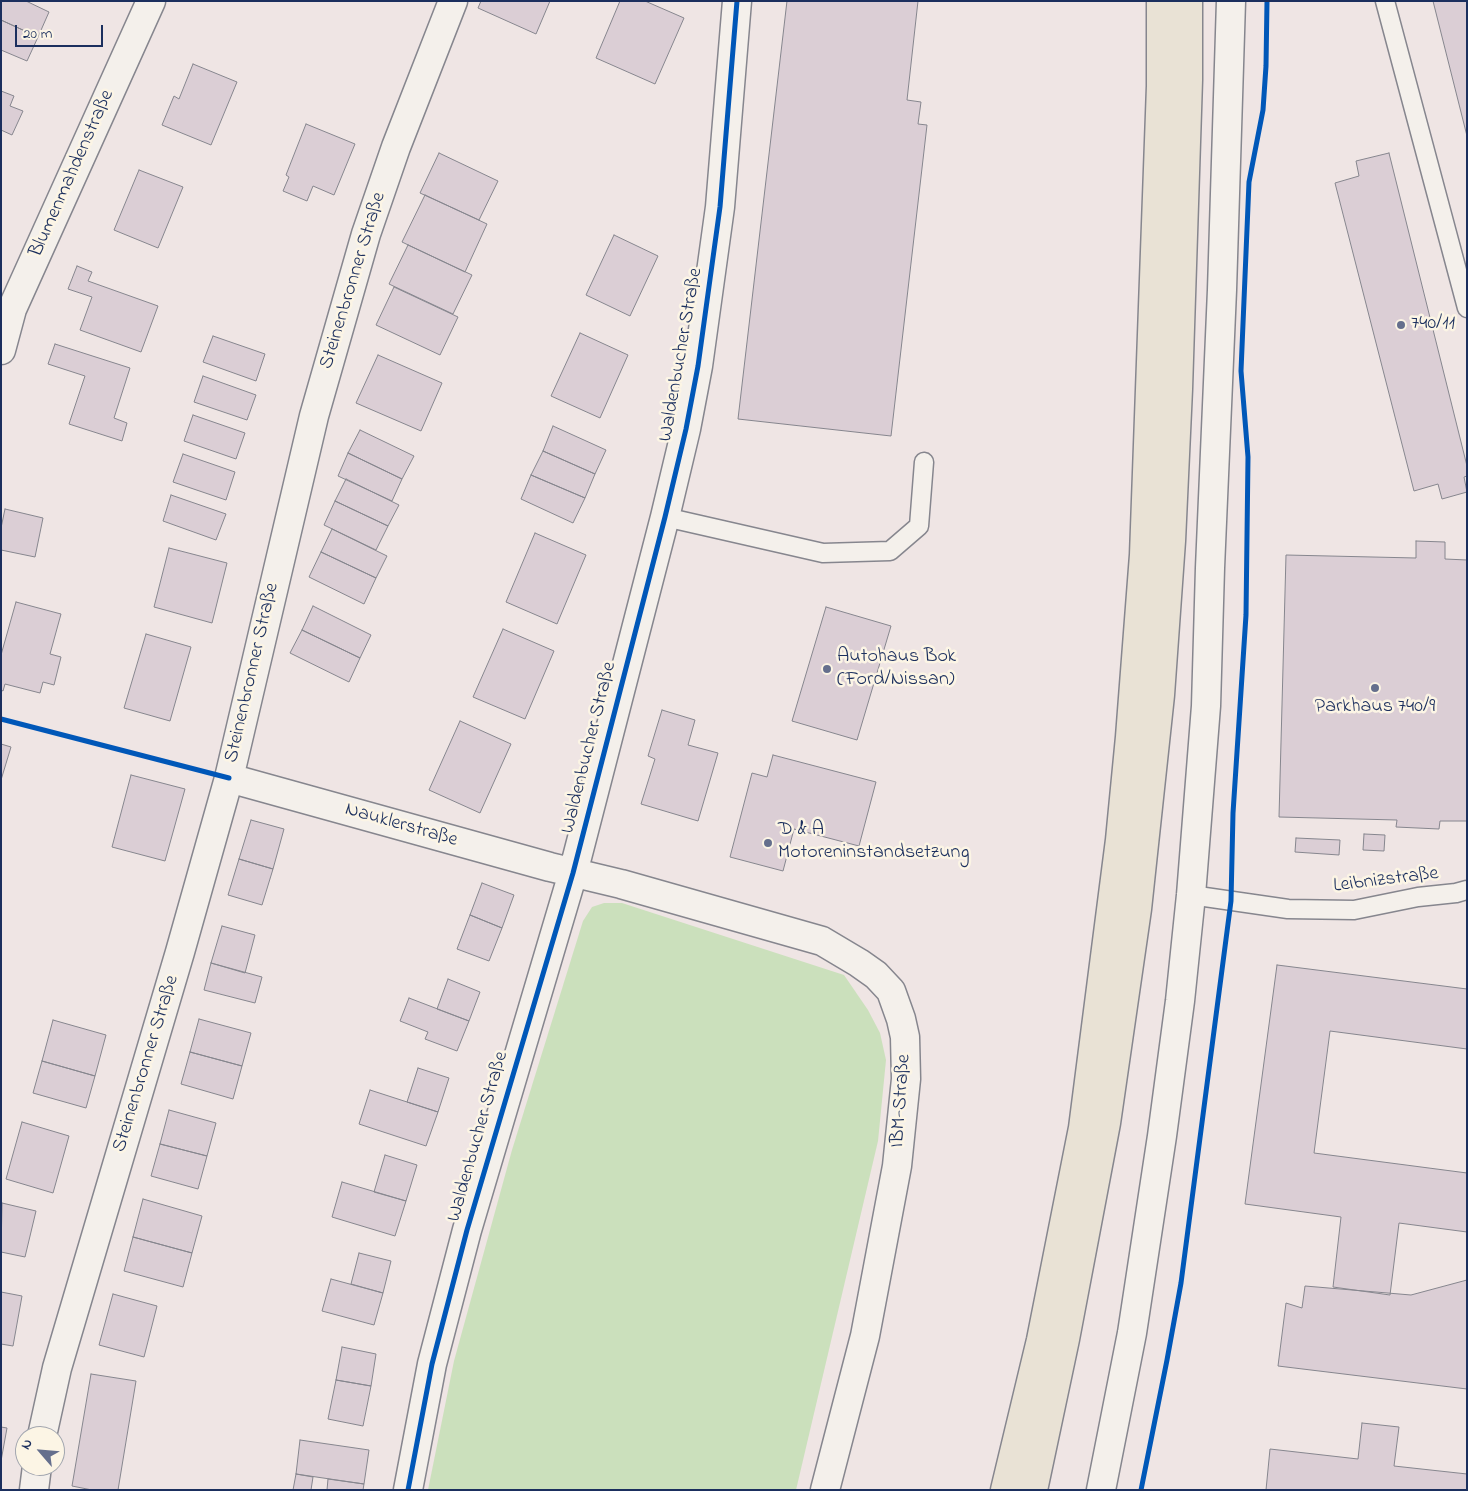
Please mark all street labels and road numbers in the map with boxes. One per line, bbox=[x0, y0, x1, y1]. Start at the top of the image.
street label: Blumenmahdenstraße bbox=[25, 87, 121, 261]
street label: Steinenbronner Straße bbox=[316, 190, 392, 372]
street label: Waldenbucher Straße bbox=[655, 266, 709, 444]
street label: Steinenbronner Straße bbox=[221, 581, 285, 765]
street label: Waldenbucher Straße bbox=[557, 660, 623, 836]
street label: Nauklerstraße bbox=[342, 798, 460, 854]
street label: Leibnizstraße bbox=[1332, 863, 1440, 899]
street label: Steinenbronner Straße bbox=[109, 973, 185, 1155]
street label: Waldenbucher Straße bbox=[443, 1049, 515, 1225]
street label: IBM-Straße bbox=[887, 1053, 917, 1149]

